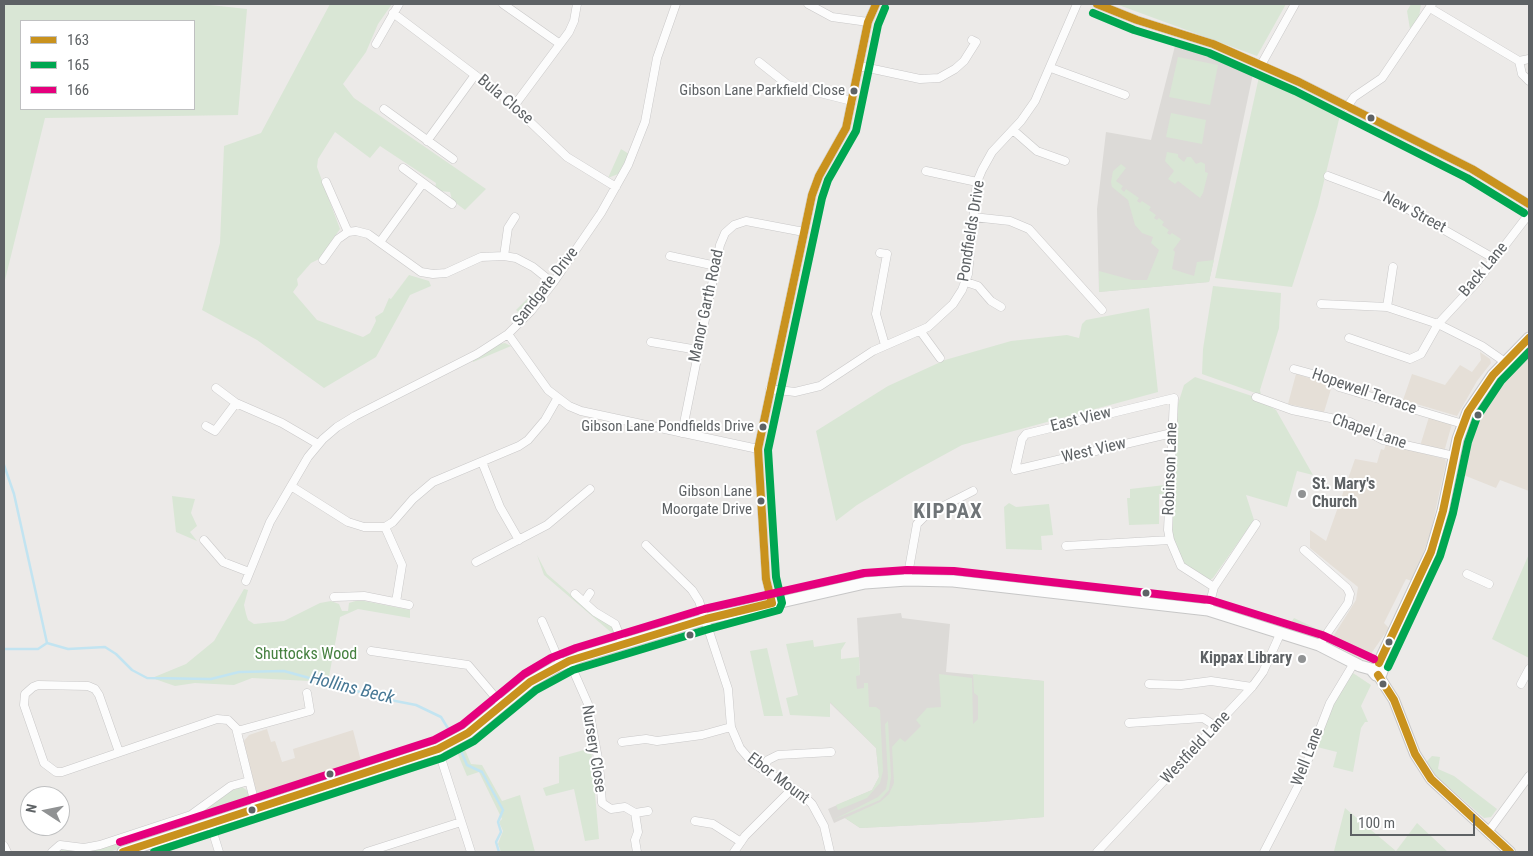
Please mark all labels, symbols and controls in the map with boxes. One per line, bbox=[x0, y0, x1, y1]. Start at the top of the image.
legend bbox=[20, 20, 195, 110]
text: 163 bbox=[67, 31, 89, 49]
text: 165 bbox=[67, 56, 89, 74]
street label: Bula Close bbox=[473, 71, 537, 129]
text: 166 bbox=[67, 81, 89, 99]
place label: Gibson Lane Parkfield Close bbox=[679, 82, 845, 100]
marker: Gibson Lane Parkfield Close bbox=[849, 86, 859, 96]
unlabelled marker bbox=[1366, 113, 1376, 123]
street label: Pondfields Drive bbox=[955, 179, 989, 283]
street label: New Street bbox=[1379, 188, 1449, 238]
street label: Back Lane bbox=[1456, 239, 1512, 301]
street label: Sandgate Drive bbox=[509, 244, 583, 330]
street label: Manor Garth Road bbox=[686, 248, 728, 364]
street label: Hopewell Terrace bbox=[1309, 365, 1419, 419]
street label: East View bbox=[1049, 403, 1113, 437]
street label: Chapel Lane bbox=[1329, 410, 1409, 454]
unlabelled marker bbox=[1473, 410, 1483, 420]
place label: Gibson Lane Pondfields Drive bbox=[581, 418, 754, 436]
marker: Gibson Lane Pondfields Drive bbox=[758, 422, 768, 432]
street label: Robinson Lane bbox=[1160, 422, 1182, 516]
street label: West View bbox=[1060, 434, 1128, 468]
place label: St. Mary's Church bbox=[1312, 475, 1375, 513]
place label: Gibson Lane Moorgate Drive bbox=[662, 483, 752, 518]
marker: St. Mary's Church bbox=[1296, 488, 1308, 500]
marker: Gibson Lane Moorgate Drive bbox=[756, 496, 766, 506]
district label: KIPPAX bbox=[912, 500, 984, 526]
unlabelled marker bbox=[1141, 588, 1151, 598]
unlabelled marker bbox=[685, 630, 695, 640]
unlabelled marker bbox=[1384, 637, 1394, 647]
park label: Shuttocks Wood bbox=[255, 645, 357, 665]
place label: Kippax Library bbox=[1200, 649, 1292, 669]
marker: Kippax Library bbox=[1296, 653, 1308, 665]
water label: Hollins Beck bbox=[308, 668, 396, 710]
unlabelled marker bbox=[1378, 679, 1388, 689]
street label: Nursery Close bbox=[577, 704, 609, 794]
street label: Westfield Lane bbox=[1157, 708, 1235, 788]
street label: Well Lane bbox=[1288, 725, 1328, 789]
street label: Ebor Mount bbox=[743, 749, 813, 809]
unlabelled marker bbox=[325, 769, 335, 779]
north arrow bbox=[20, 786, 70, 836]
text: N bbox=[23, 803, 40, 814]
scale bar bbox=[1353, 804, 1478, 836]
unlabelled marker bbox=[247, 805, 257, 815]
text: 100 m bbox=[1358, 814, 1395, 832]

